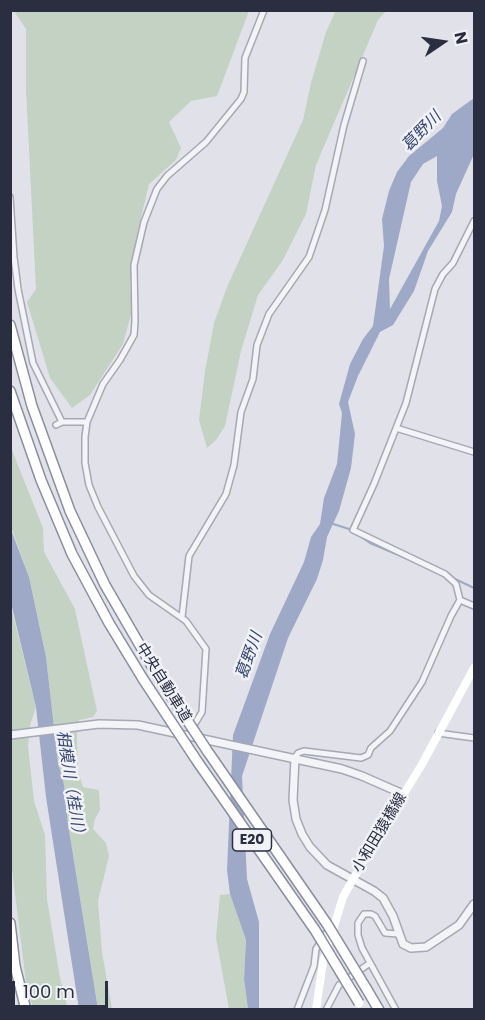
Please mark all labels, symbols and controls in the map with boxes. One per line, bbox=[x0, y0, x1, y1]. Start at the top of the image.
north arrow bbox=[413, 12, 473, 72]
text: N bbox=[448, 29, 474, 46]
water label: 葛野川 bbox=[398, 108, 446, 156]
water label: 葛野川 bbox=[233, 630, 267, 682]
street label: 中央自動車道 bbox=[132, 640, 194, 726]
water label: 相模川（桂川） bbox=[52, 729, 88, 843]
street label: 小和田猿橋線 bbox=[349, 790, 411, 876]
road number: E20 bbox=[232, 829, 272, 851]
scale bar bbox=[15, 969, 111, 1007]
text: 100 m bbox=[23, 979, 75, 1004]

